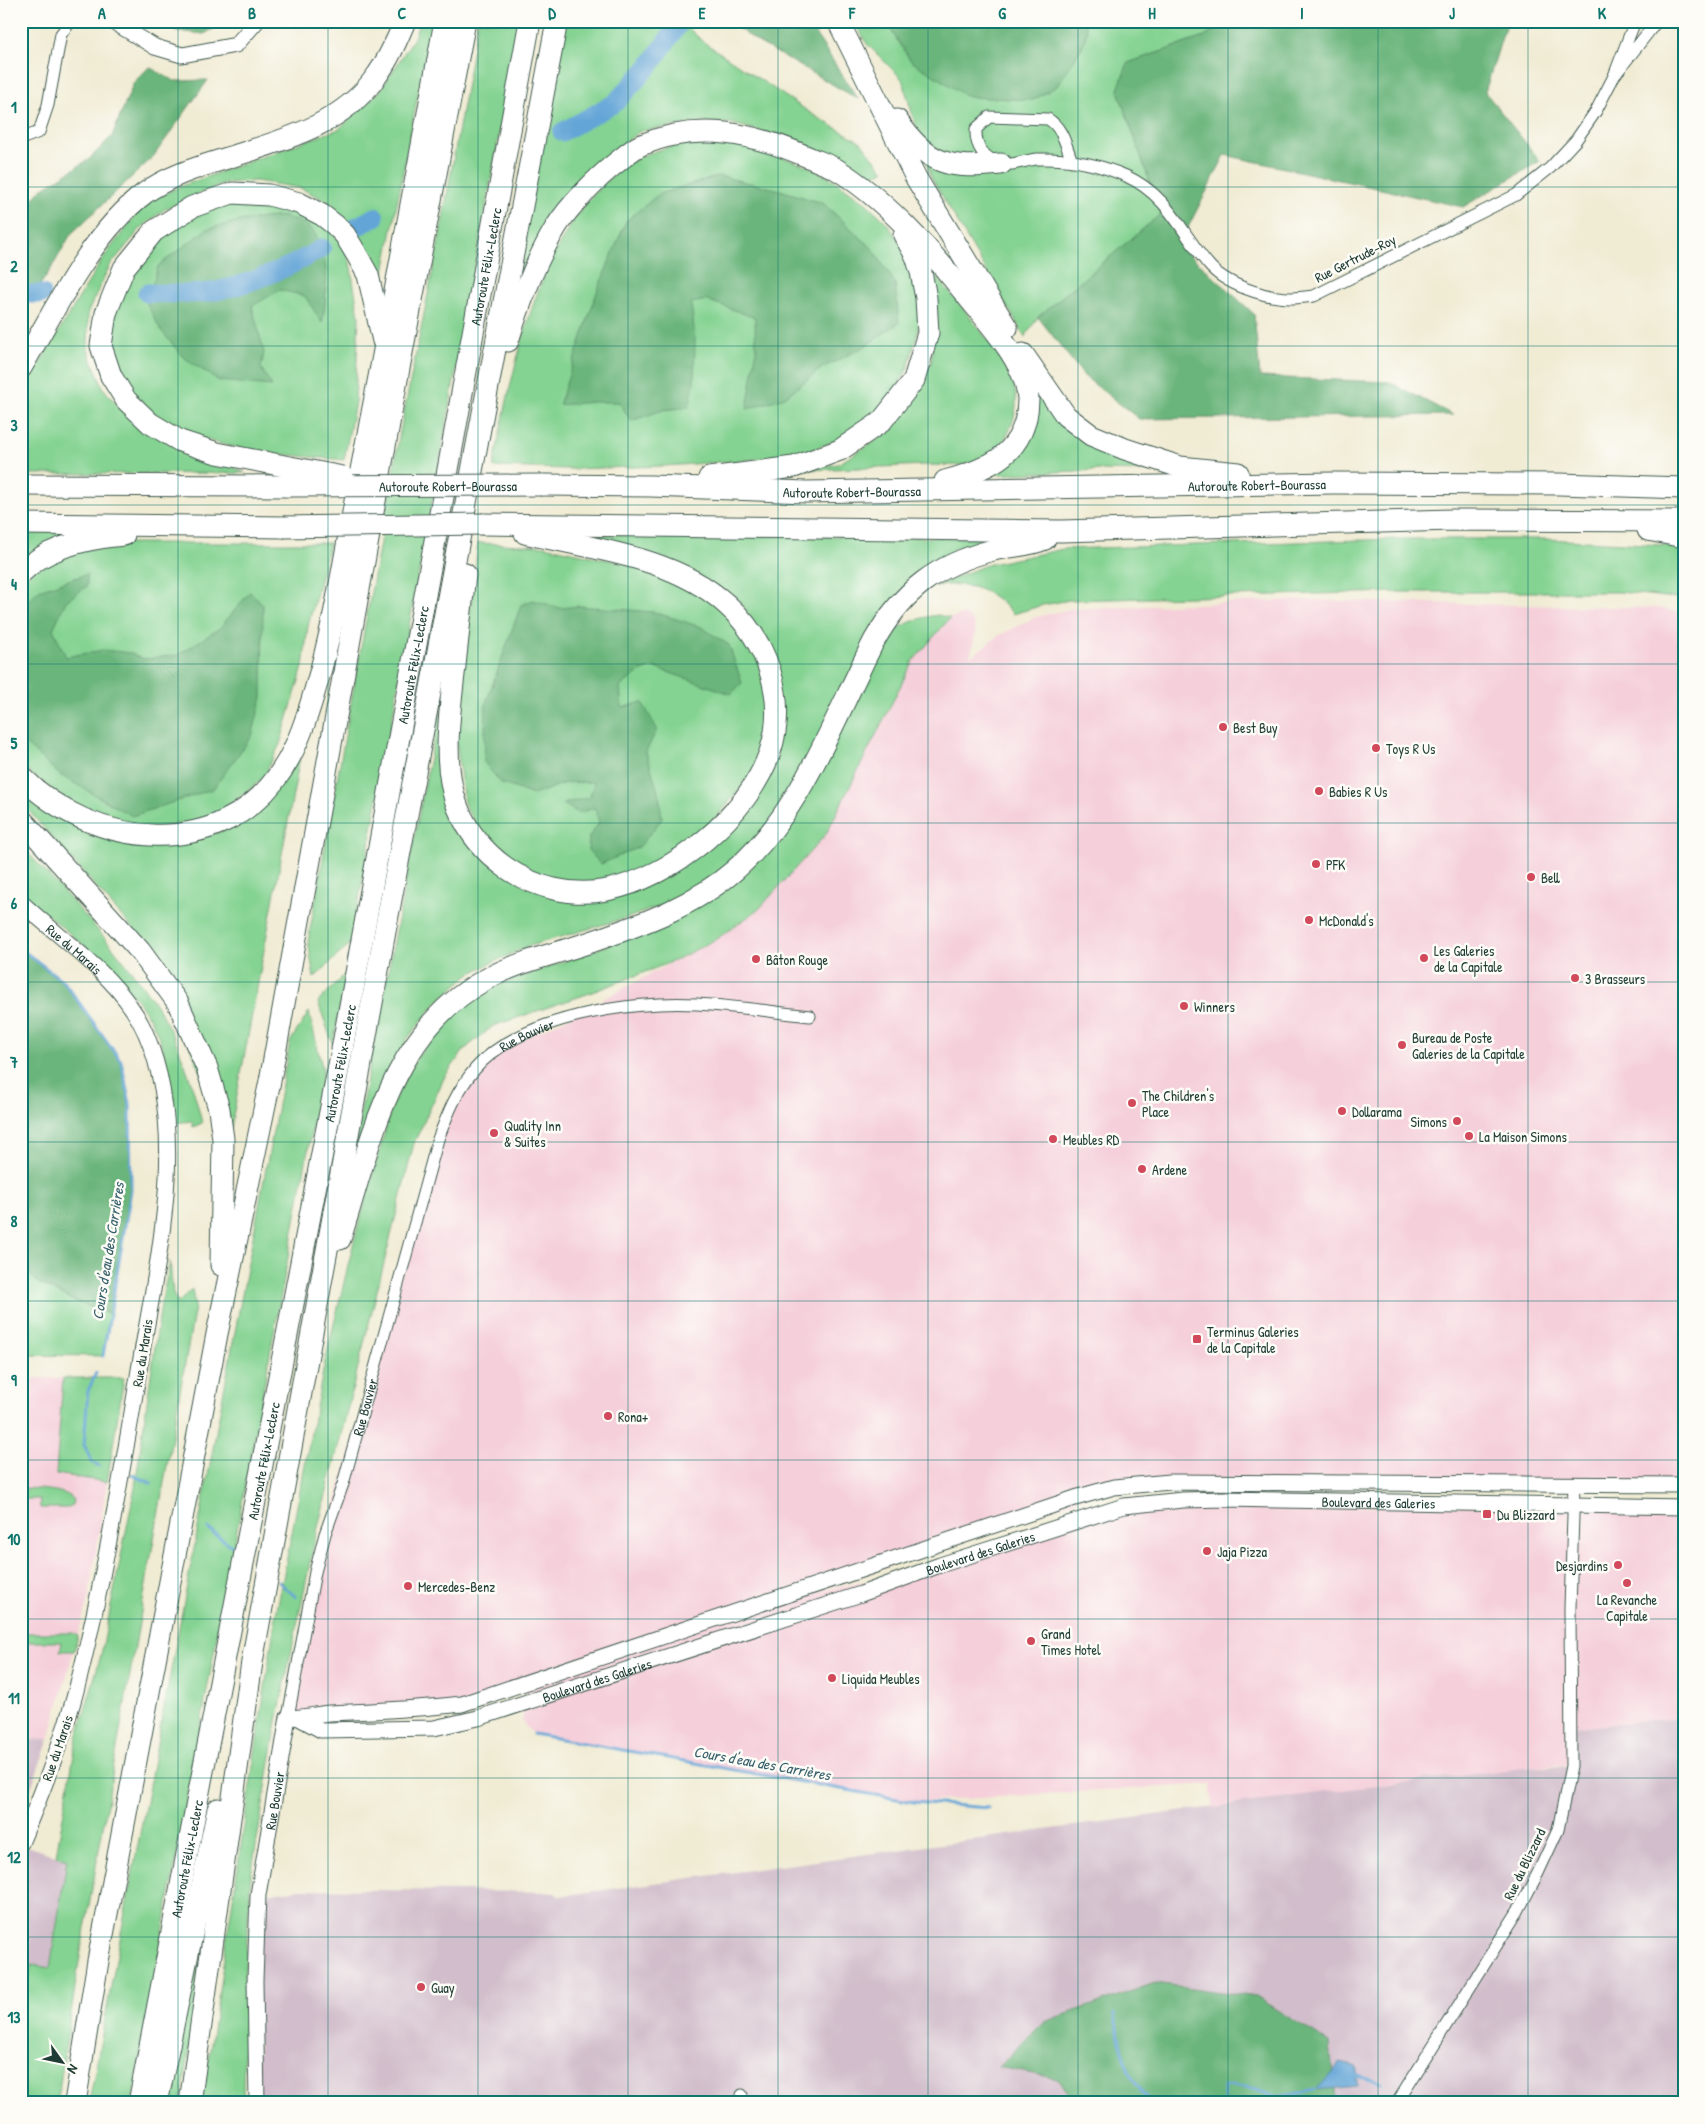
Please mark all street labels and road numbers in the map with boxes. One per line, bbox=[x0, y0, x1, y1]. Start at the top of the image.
street label: Autoroute Félix-Leclerc bbox=[465, 205, 505, 327]
street label: Rue Gertrude-Roy bbox=[1311, 229, 1399, 288]
street label: Autoroute Robert-Bourassa bbox=[1188, 474, 1326, 495]
street label: Autoroute Robert-Bourassa bbox=[379, 476, 518, 495]
street label: Autoroute Robert-Bourassa bbox=[783, 481, 922, 502]
street label: Autoroute Félix-Leclerc bbox=[392, 604, 432, 725]
street label: Rue du Marais bbox=[42, 919, 107, 978]
street label: Autoroute Félix-Leclerc bbox=[319, 1002, 360, 1123]
street label: Rue Bouvier bbox=[495, 1013, 557, 1055]
street label: Rue du Marais bbox=[127, 1318, 157, 1388]
street label: Rue Bouvier bbox=[347, 1375, 381, 1438]
street label: Autoroute Félix-Leclerc bbox=[242, 1400, 283, 1521]
street label: Boulevard des Galeries bbox=[1322, 1491, 1435, 1512]
street label: Boulevard des Galeries bbox=[923, 1526, 1037, 1579]
street label: Boulevard des Galeries bbox=[540, 1653, 654, 1706]
street label: Rue du Marais bbox=[37, 1713, 77, 1783]
street label: Rue Bouvier bbox=[260, 1769, 288, 1831]
street label: Autoroute Félix-Leclerc bbox=[166, 1798, 207, 1919]
street label: Rue du Blizzard bbox=[1499, 1825, 1550, 1903]

